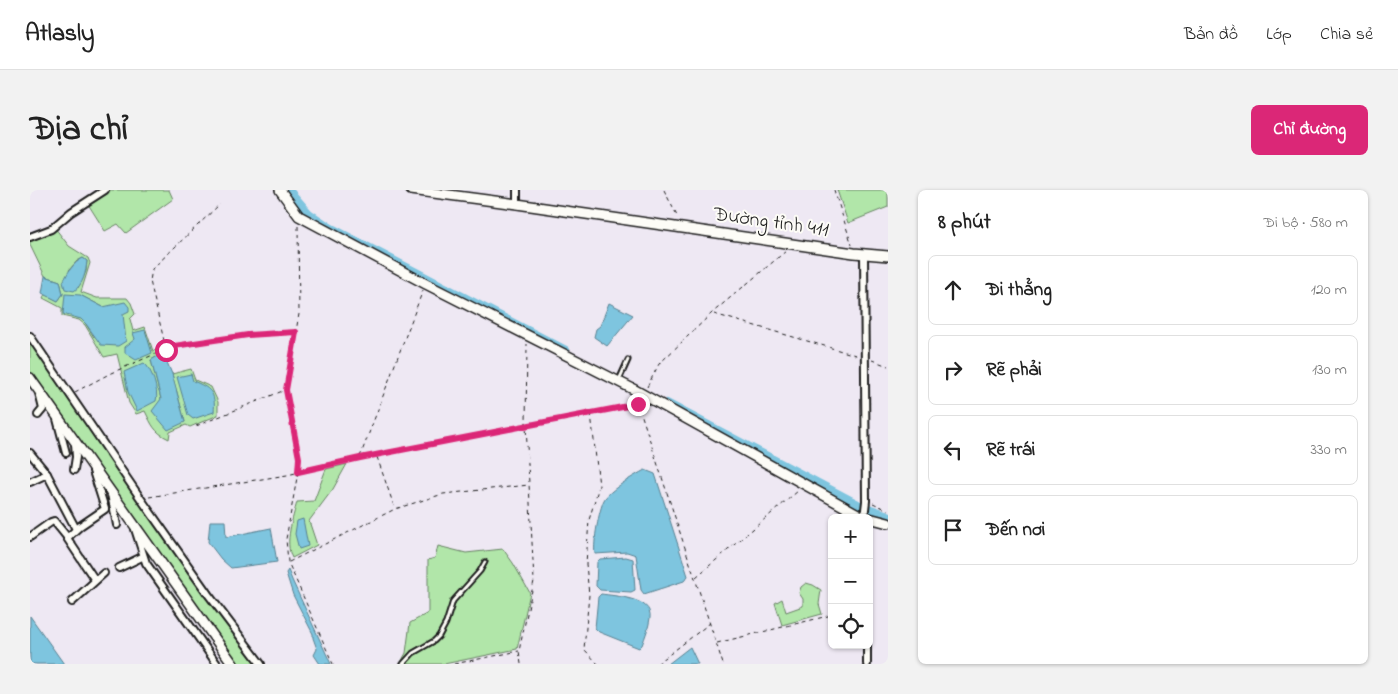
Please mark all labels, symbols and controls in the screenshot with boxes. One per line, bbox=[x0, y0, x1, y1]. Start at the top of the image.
text: Atlasly bbox=[25, 17, 94, 52]
text: Bản đồ bbox=[1184, 22, 1238, 48]
text: Lớp bbox=[1266, 22, 1292, 48]
text: Chia sẻ bbox=[1320, 22, 1373, 48]
text: Địa chỉ bbox=[30, 105, 128, 156]
button: Chỉ đường bbox=[1251, 105, 1368, 155]
street label: Đường tỉnh 411 bbox=[710, 200, 830, 246]
text: 8 phút bbox=[938, 208, 991, 238]
text: Đi bộ · 580 m bbox=[1263, 211, 1348, 235]
icon: ahead bbox=[939, 276, 967, 304]
text: Đi thẳng bbox=[986, 277, 1052, 304]
text: 120 m bbox=[1311, 278, 1347, 302]
route start bbox=[155, 339, 178, 362]
icon: right bbox=[939, 356, 967, 384]
text: Rẽ phải bbox=[986, 357, 1042, 384]
text: 130 m bbox=[1312, 358, 1347, 382]
route end bbox=[627, 393, 650, 416]
icon: left bbox=[939, 436, 967, 464]
text: Rẽ trái bbox=[986, 437, 1035, 464]
text: 330 m bbox=[1310, 438, 1347, 462]
map controls bbox=[828, 514, 873, 649]
button: + bbox=[828, 514, 873, 559]
icon: arrive bbox=[939, 516, 967, 544]
text: Đến nơi bbox=[986, 517, 1045, 544]
button: − bbox=[828, 559, 873, 604]
button: locate bbox=[828, 604, 873, 649]

